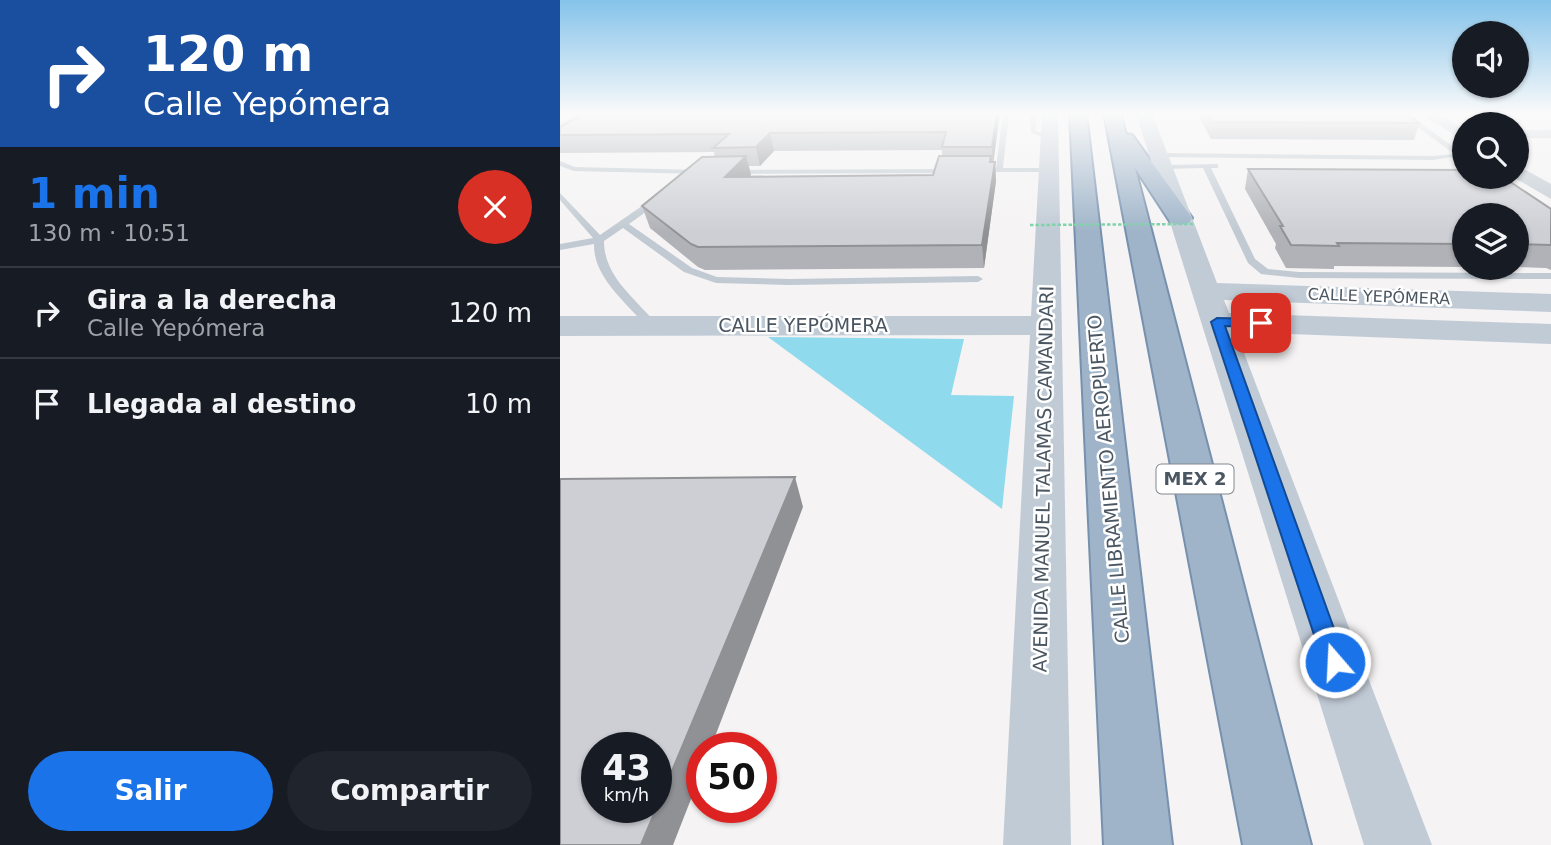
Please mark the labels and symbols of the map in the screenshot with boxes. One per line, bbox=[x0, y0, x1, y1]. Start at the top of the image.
street label: AVENIDA MANUEL TALAMAS CAMANDARI bbox=[1029, 285, 1057, 673]
street label: CALLE YEPÓMERA bbox=[1307, 285, 1451, 308]
pin bbox=[1231, 293, 1291, 353]
street label: CALLE YEPÓMERA bbox=[718, 313, 888, 336]
street label: CALLE LIBRAMIENTO AEROPUERTO bbox=[1083, 314, 1133, 644]
road number: MEX 2 bbox=[1156, 464, 1234, 494]
position arrow bbox=[1298, 625, 1372, 699]
speed limit sign: 50 bbox=[686, 732, 777, 823]

